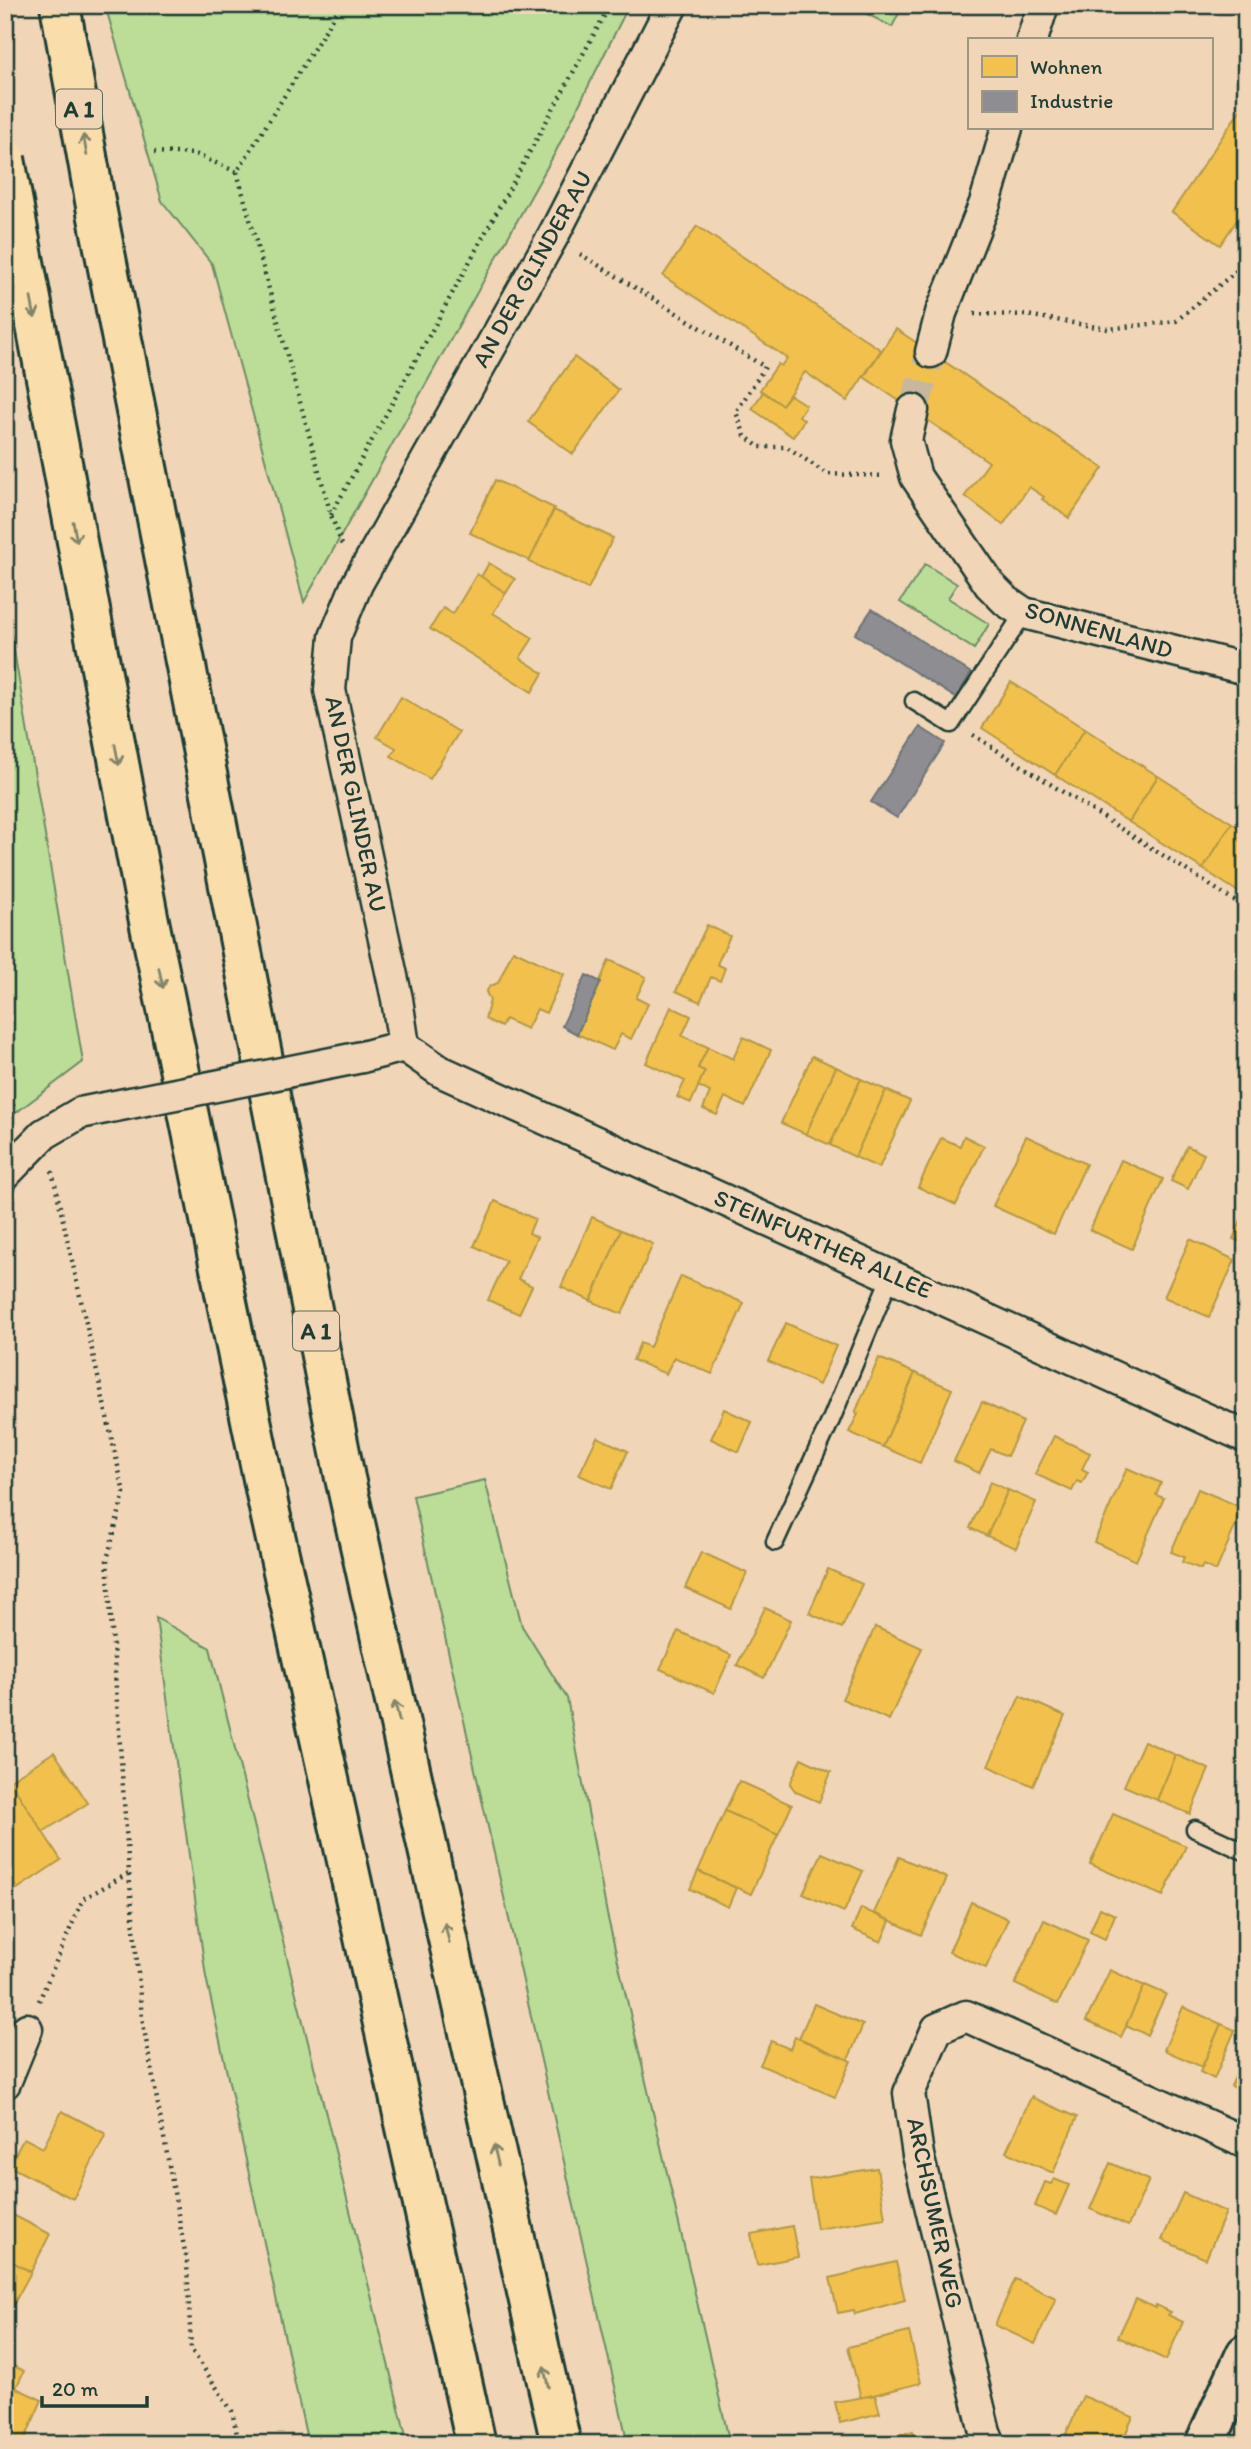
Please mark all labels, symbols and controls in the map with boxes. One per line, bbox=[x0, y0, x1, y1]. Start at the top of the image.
legend bbox=[968, 38, 1212, 130]
text: Wohnen bbox=[1030, 54, 1102, 79]
text: Industrie bbox=[1030, 88, 1113, 113]
road number: A 1 bbox=[56, 90, 102, 128]
one-way arrow bbox=[78, 134, 91, 157]
street label: AN DER GLINDER AU bbox=[465, 165, 598, 372]
one-way arrow bbox=[27, 296, 40, 319]
one-way arrow bbox=[69, 520, 82, 542]
street label: SONNENLAND bbox=[1022, 595, 1177, 665]
street label: AN DER GLINDER AU bbox=[319, 693, 394, 915]
one-way arrow bbox=[111, 743, 125, 766]
one-way arrow bbox=[154, 966, 168, 989]
street label: STEINFURTHER ALLEE bbox=[710, 1182, 937, 1305]
road number: A 1 bbox=[293, 1312, 339, 1350]
one-way arrow bbox=[390, 1700, 403, 1723]
one-way arrow bbox=[439, 1922, 453, 1945]
street label: ARCHSUMER WEG bbox=[901, 2115, 970, 2311]
one-way arrow bbox=[489, 2144, 502, 2167]
scale bar bbox=[42, 2365, 147, 2409]
one-way arrow bbox=[539, 2366, 552, 2389]
text: 20 m bbox=[52, 2376, 99, 2401]

